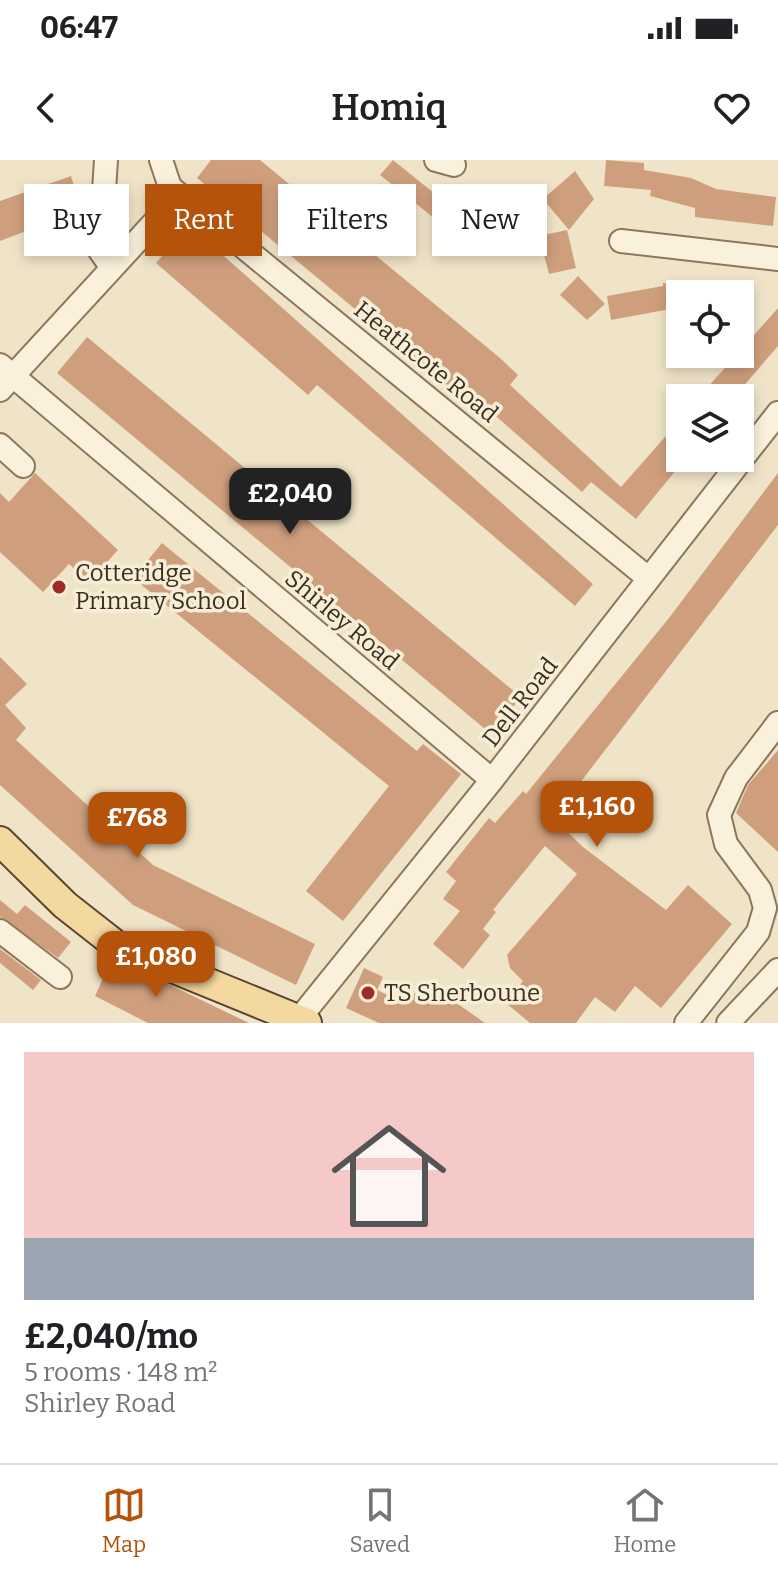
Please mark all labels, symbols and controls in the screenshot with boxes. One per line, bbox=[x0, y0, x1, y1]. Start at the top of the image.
text: 06:47 bbox=[40, 10, 118, 46]
icon: back bbox=[24, 86, 68, 130]
text: Homiq bbox=[331, 86, 447, 130]
icon: heart bbox=[710, 86, 754, 130]
chip: Buy bbox=[24, 184, 129, 256]
chip: Rent bbox=[145, 184, 262, 256]
chip: Filters bbox=[278, 184, 416, 256]
chip: New bbox=[432, 184, 547, 256]
map controls bbox=[666, 280, 754, 472]
button: locate bbox=[666, 280, 754, 368]
street label: Heathcote Road bbox=[349, 296, 503, 428]
button: layers bbox=[666, 384, 754, 472]
pin: £2,040 bbox=[225, 468, 355, 536]
text: £2,040 bbox=[247, 478, 333, 509]
place label: Cotteridge Primary School bbox=[75, 559, 246, 615]
street label: Shirley Road bbox=[279, 564, 405, 676]
marker: Cotteridge Primary School bbox=[50, 578, 68, 596]
street label: Dell Road bbox=[477, 652, 563, 752]
pin: £1,160 bbox=[532, 781, 662, 849]
text: £1,160 bbox=[558, 791, 636, 822]
pin: £768 bbox=[90, 792, 184, 860]
text: £768 bbox=[106, 802, 168, 833]
pin: £1,080 bbox=[91, 931, 221, 999]
text: £1,080 bbox=[115, 941, 197, 972]
place label: TS Sherboune bbox=[384, 979, 540, 1007]
marker: TS Sherboune bbox=[359, 984, 377, 1002]
icon: home bbox=[317, 1104, 461, 1248]
text: £2,040/mo bbox=[24, 1316, 198, 1357]
text: 5 rooms · 148 m² bbox=[24, 1357, 218, 1388]
text: Shirley Road bbox=[24, 1388, 176, 1419]
tab: Map bbox=[102, 1483, 146, 1558]
tab: Saved bbox=[350, 1483, 410, 1558]
tab: Home bbox=[613, 1483, 676, 1558]

